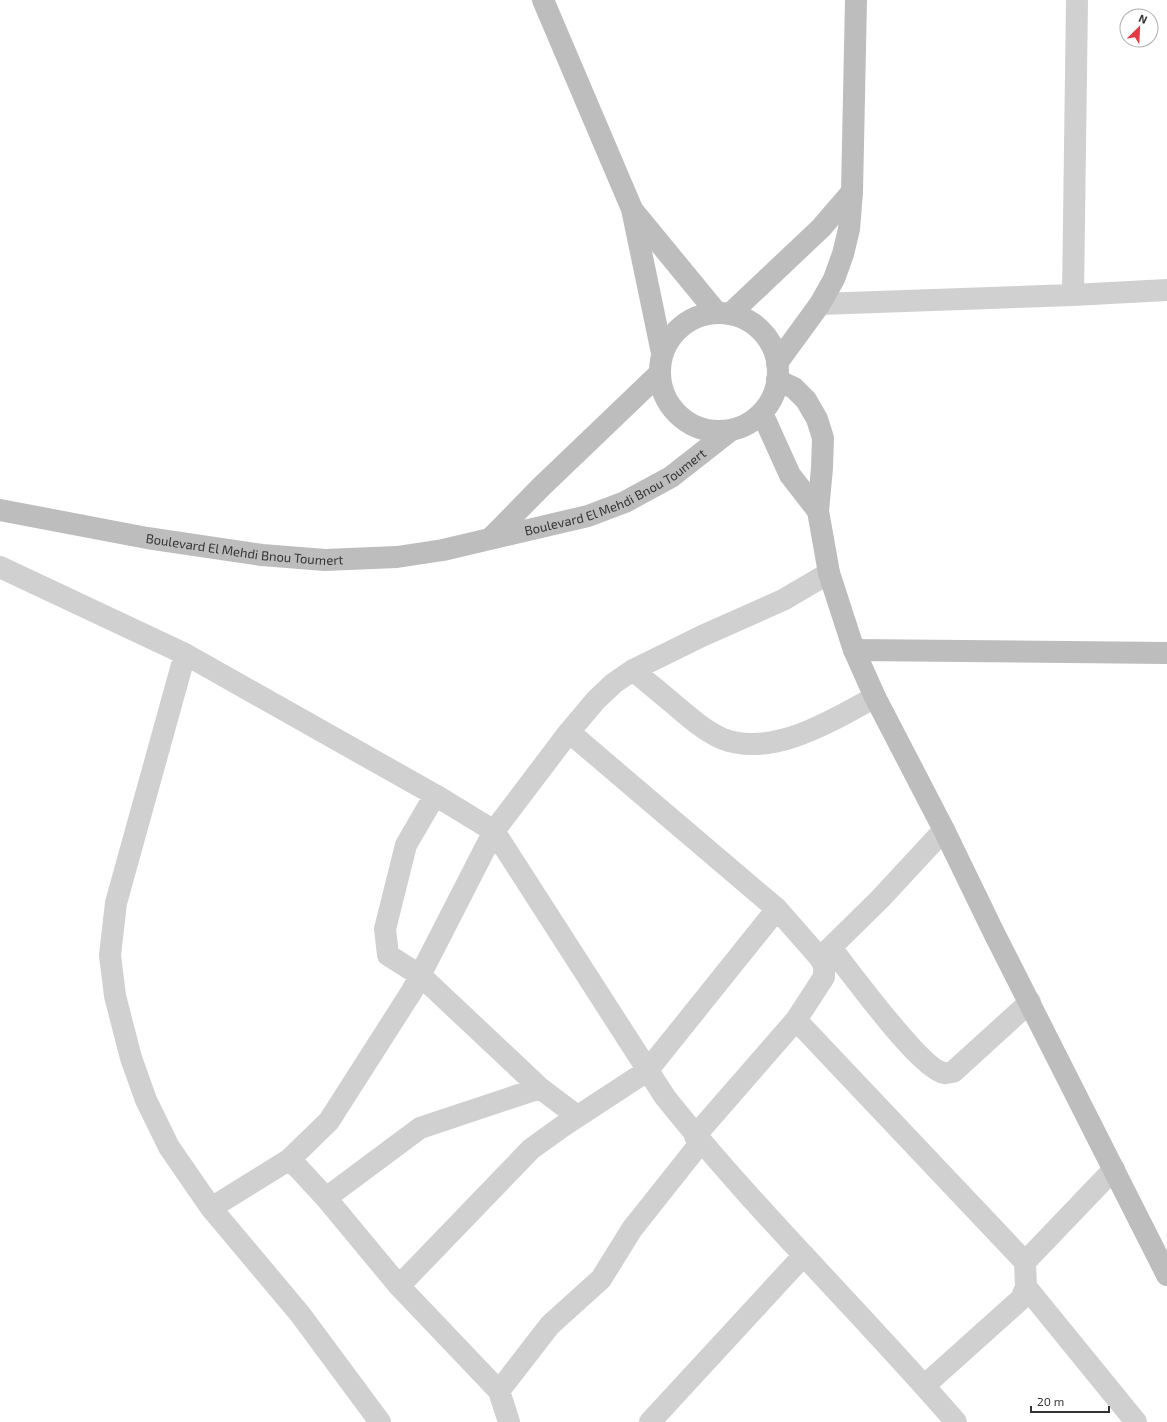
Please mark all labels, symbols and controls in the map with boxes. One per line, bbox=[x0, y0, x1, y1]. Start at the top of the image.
north arrow bbox=[1119, 8, 1159, 48]
text: N bbox=[1137, 11, 1150, 26]
street label: Boulevard El Mehdi Bnou Toumert bbox=[523, 445, 709, 539]
street label: Boulevard El Mehdi Bnou Toumert bbox=[145, 530, 344, 568]
scale bar bbox=[1031, 1388, 1109, 1414]
text: 20 m bbox=[1037, 1394, 1064, 1408]

